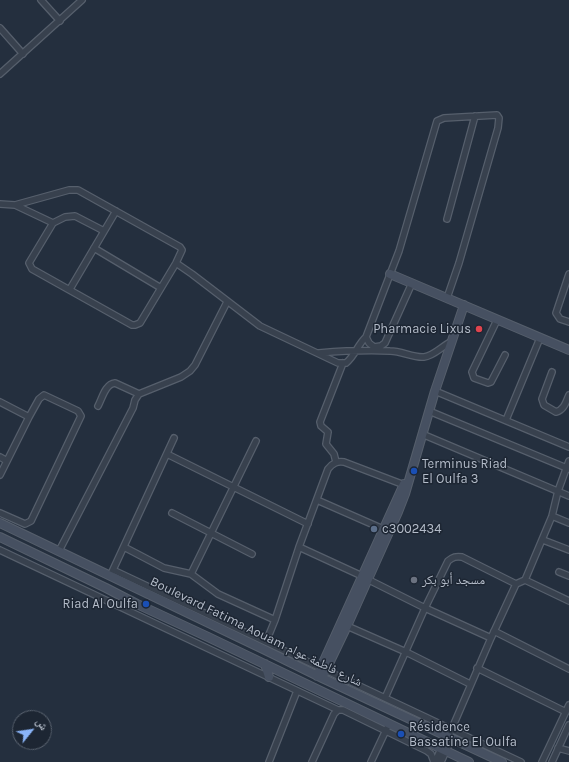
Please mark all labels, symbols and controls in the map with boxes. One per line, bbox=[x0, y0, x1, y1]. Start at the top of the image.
place label: Pharmacie Lixus bbox=[373, 321, 471, 337]
marker: Pharmacie Lixus bbox=[474, 324, 484, 334]
place label: Terminus Riad El Oulfa 3 bbox=[422, 456, 507, 487]
marker: Terminus Riad El Oulfa 3 bbox=[409, 466, 419, 476]
place label: c3002434 bbox=[382, 521, 442, 537]
marker: c3002434 bbox=[369, 524, 379, 534]
place label: مسجد أبو بكر bbox=[422, 572, 485, 588]
street label: Boulevard Fatima Aouam شارع فاطمة عوام bbox=[148, 574, 364, 690]
marker: مسجد أبو بكر bbox=[409, 575, 419, 585]
place label: Riad Al Oulfa bbox=[63, 596, 138, 612]
marker: Riad Al Oulfa bbox=[141, 599, 151, 609]
north arrow bbox=[12, 710, 52, 750]
text: ش bbox=[33, 716, 51, 733]
place label: Résidence Bassatine El Oulfa bbox=[409, 719, 517, 750]
marker: Résidence Bassatine El Oulfa bbox=[396, 729, 406, 739]

